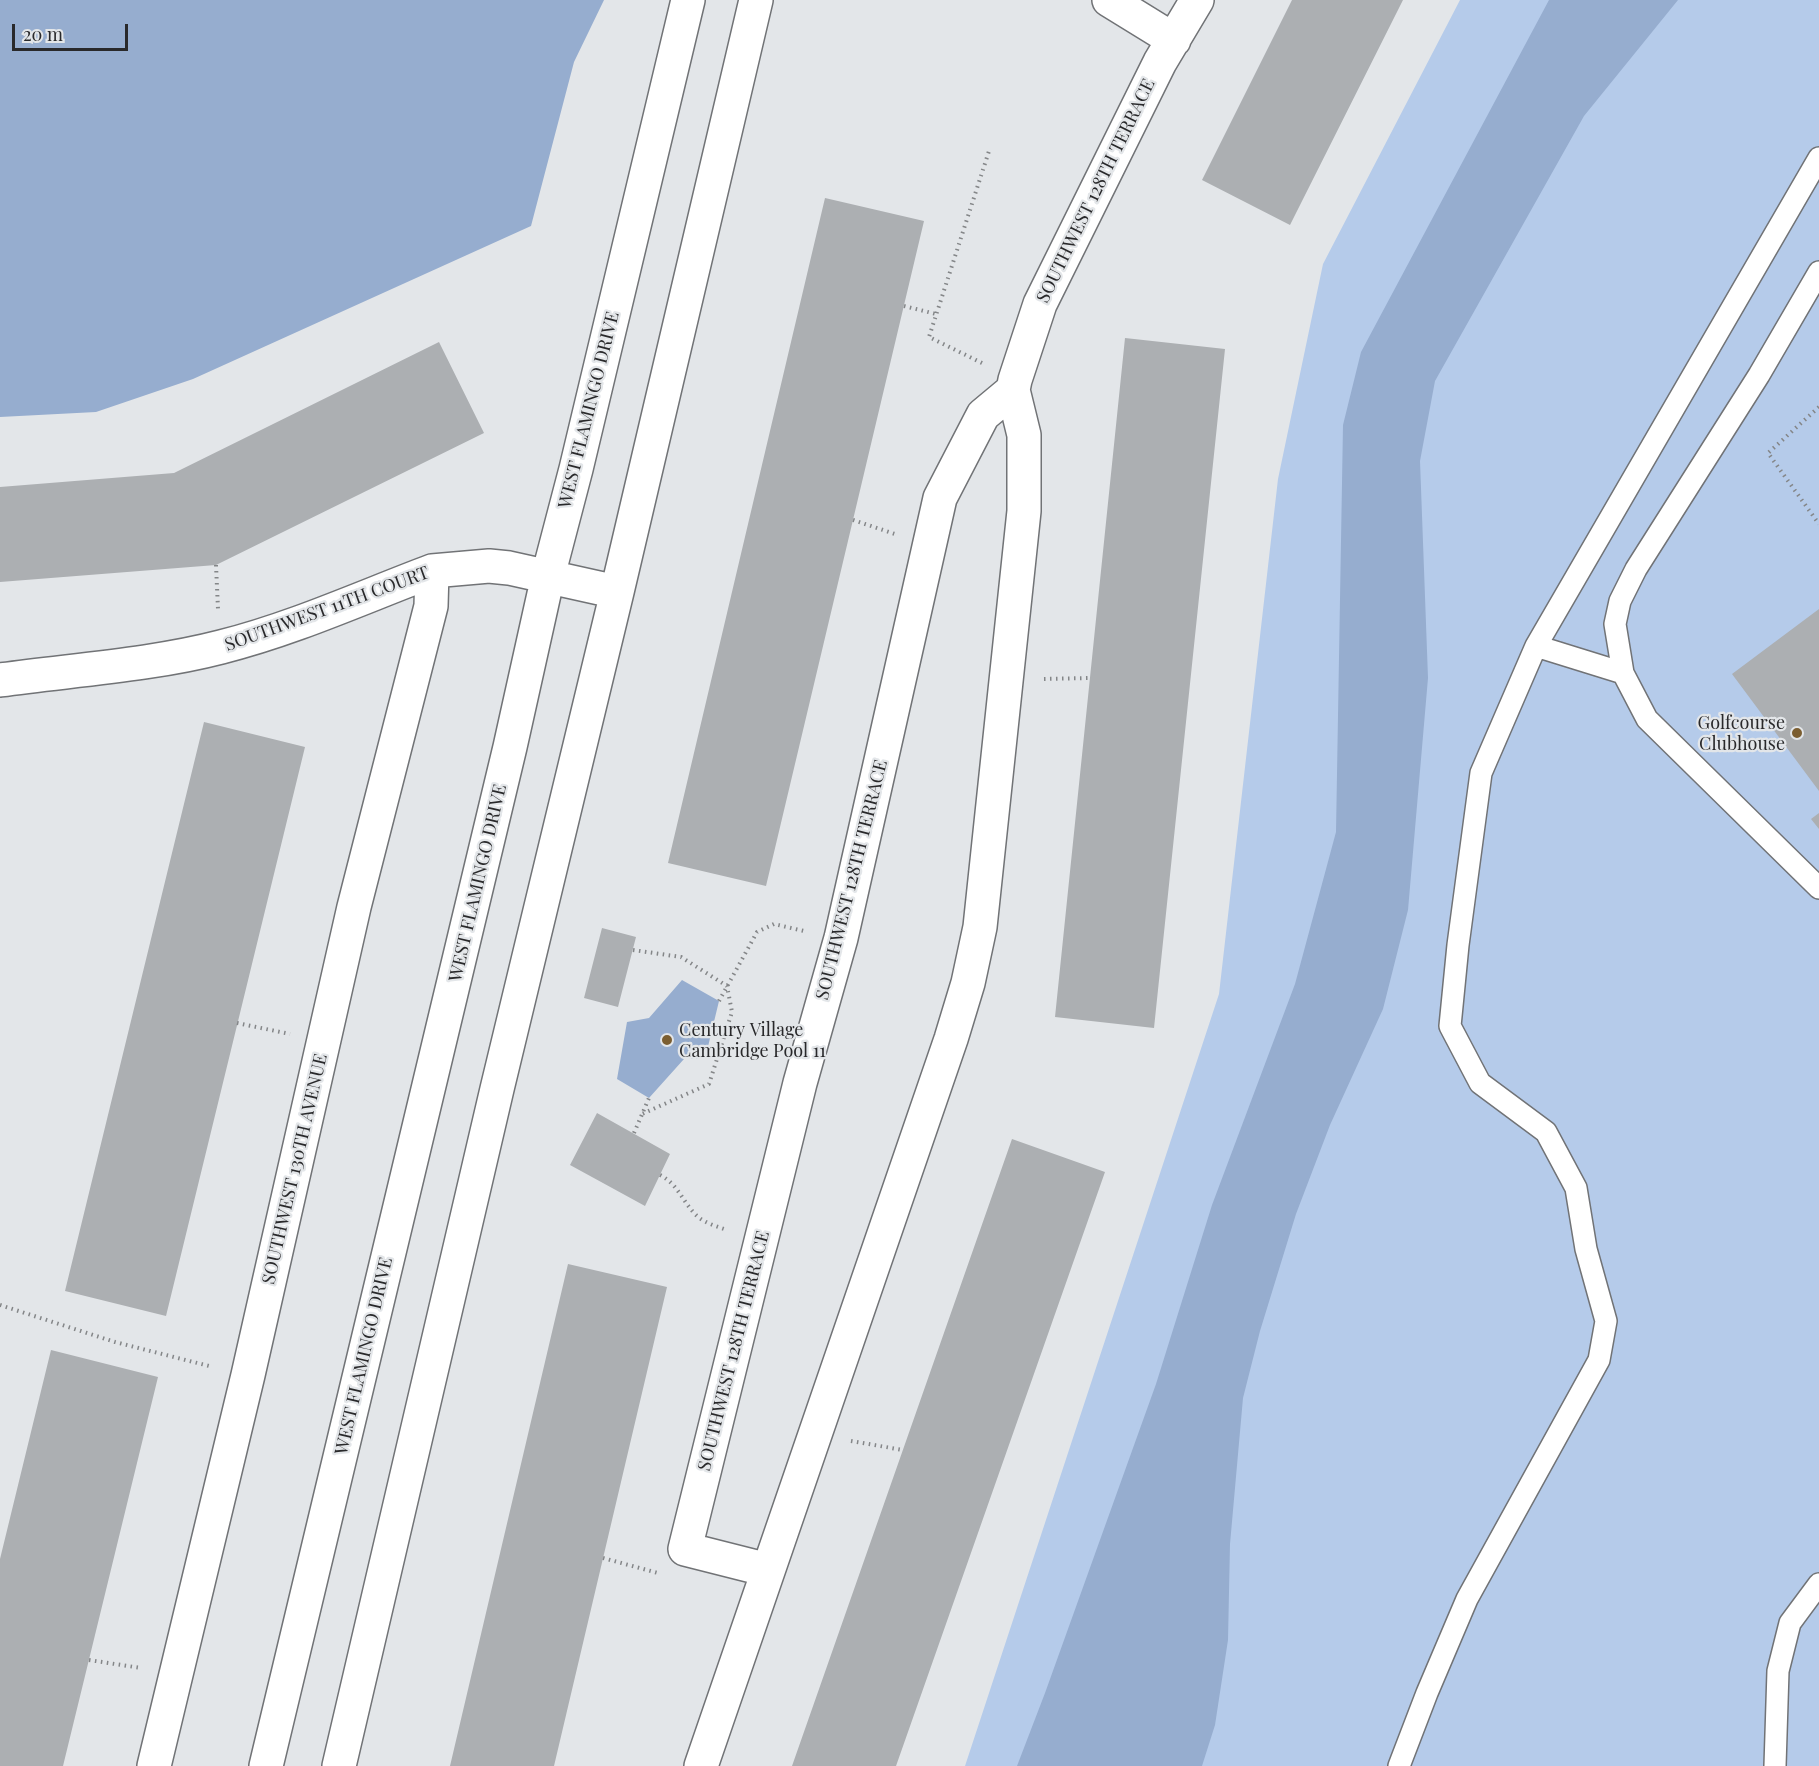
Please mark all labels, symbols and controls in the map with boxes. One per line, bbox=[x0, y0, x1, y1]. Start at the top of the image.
scale bar bbox=[15, 12, 130, 50]
text: 20 m bbox=[23, 22, 63, 46]
street label: SOUTHWEST 128TH TERRACE bbox=[1032, 75, 1160, 307]
street label: WEST FLAMINGO DRIVE bbox=[554, 309, 624, 511]
street label: SOUTHWEST 11TH COURT bbox=[222, 562, 432, 656]
place label: Golfcourse Clubhouse bbox=[1698, 712, 1785, 754]
marker: Golfcourse Clubhouse bbox=[1790, 726, 1804, 740]
street label: SOUTHWEST 128TH TERRACE bbox=[812, 758, 892, 1002]
street label: WEST FLAMINGO DRIVE bbox=[445, 782, 511, 984]
place label: Century Village Cambridge Pool 11 bbox=[679, 1019, 826, 1062]
marker: Century Village Cambridge Pool 11 bbox=[660, 1033, 674, 1047]
street label: SOUTHWEST 130TH AVENUE bbox=[258, 1052, 332, 1286]
street label: SOUTHWEST 128TH TERRACE bbox=[694, 1229, 774, 1473]
street label: WEST FLAMINGO DRIVE bbox=[331, 1255, 397, 1457]

